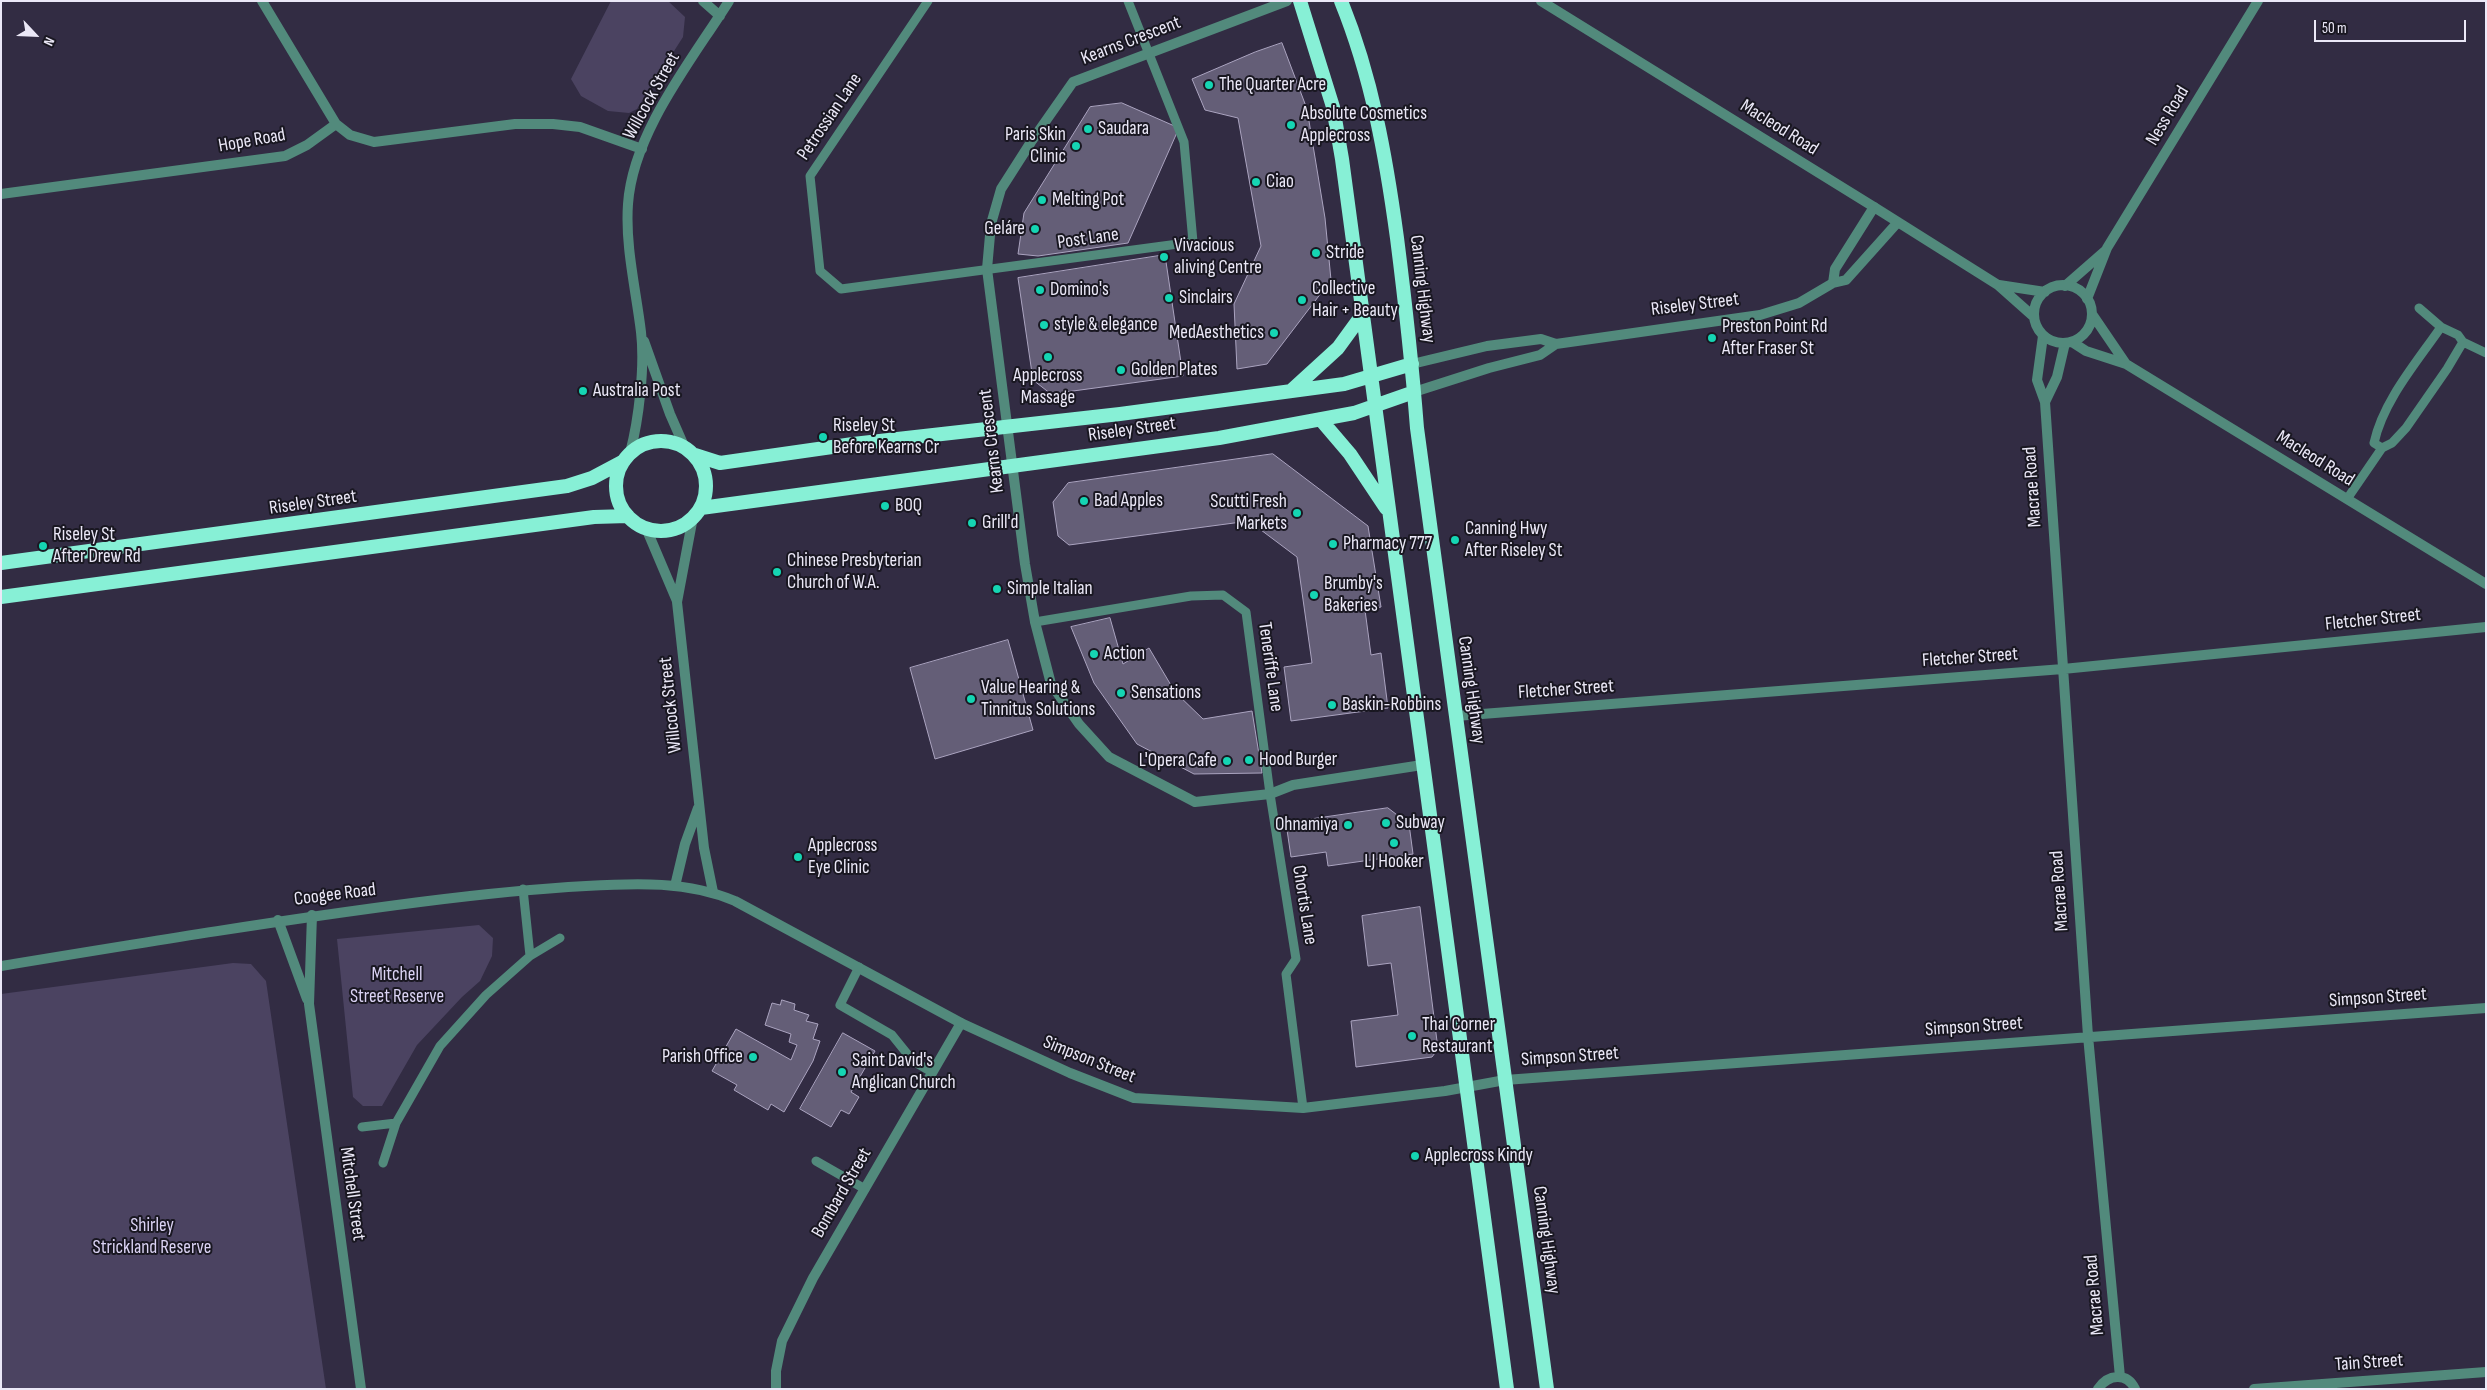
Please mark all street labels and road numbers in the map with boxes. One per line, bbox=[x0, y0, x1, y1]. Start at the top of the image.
street label: Kearns Crescent bbox=[1078, 12, 1184, 70]
street label: Willcock Street bbox=[619, 48, 685, 144]
street label: Petrossian Lane bbox=[793, 69, 867, 165]
street label: Ness Road bbox=[2141, 82, 2195, 150]
street label: Macleod Road bbox=[1736, 95, 1822, 161]
street label: Hope Road bbox=[217, 124, 287, 158]
street label: Post Lane bbox=[1056, 223, 1120, 255]
street label: Canning Highway bbox=[1404, 234, 1440, 344]
street label: Riseley Street bbox=[1650, 288, 1740, 322]
street label: Kearns Crescent bbox=[974, 388, 1010, 494]
street label: Riseley Street bbox=[1087, 413, 1177, 447]
street label: Macleod Road bbox=[2272, 426, 2358, 492]
street label: Macrae Road bbox=[2019, 446, 2047, 528]
street label: Riseley Street bbox=[268, 486, 358, 520]
street label: Fletcher Street bbox=[2324, 604, 2422, 636]
street label: Teneriffe Lane bbox=[1252, 621, 1288, 713]
street label: Canning Highway bbox=[1452, 635, 1490, 745]
street label: Fletcher Street bbox=[1921, 643, 2019, 673]
street label: Willcock Street bbox=[655, 656, 687, 754]
street label: Fletcher Street bbox=[1517, 675, 1615, 705]
street label: Macrae Road bbox=[2046, 850, 2074, 932]
street label: Chortis Lane bbox=[1286, 864, 1322, 946]
street label: Coogee Road bbox=[293, 879, 377, 911]
street label: Simpson Street bbox=[2328, 983, 2428, 1013]
street label: Simpson Street bbox=[1924, 1012, 2024, 1042]
street label: Simpson Street bbox=[1039, 1031, 1139, 1089]
street label: Simpson Street bbox=[1520, 1042, 1620, 1072]
street label: Bombard Street bbox=[807, 1144, 877, 1242]
street label: Mitchell Street bbox=[334, 1146, 370, 1242]
street label: Canning Highway bbox=[1527, 1185, 1565, 1295]
street label: Macrae Road bbox=[2080, 1254, 2110, 1336]
street label: Tain Street bbox=[2334, 1349, 2404, 1377]

